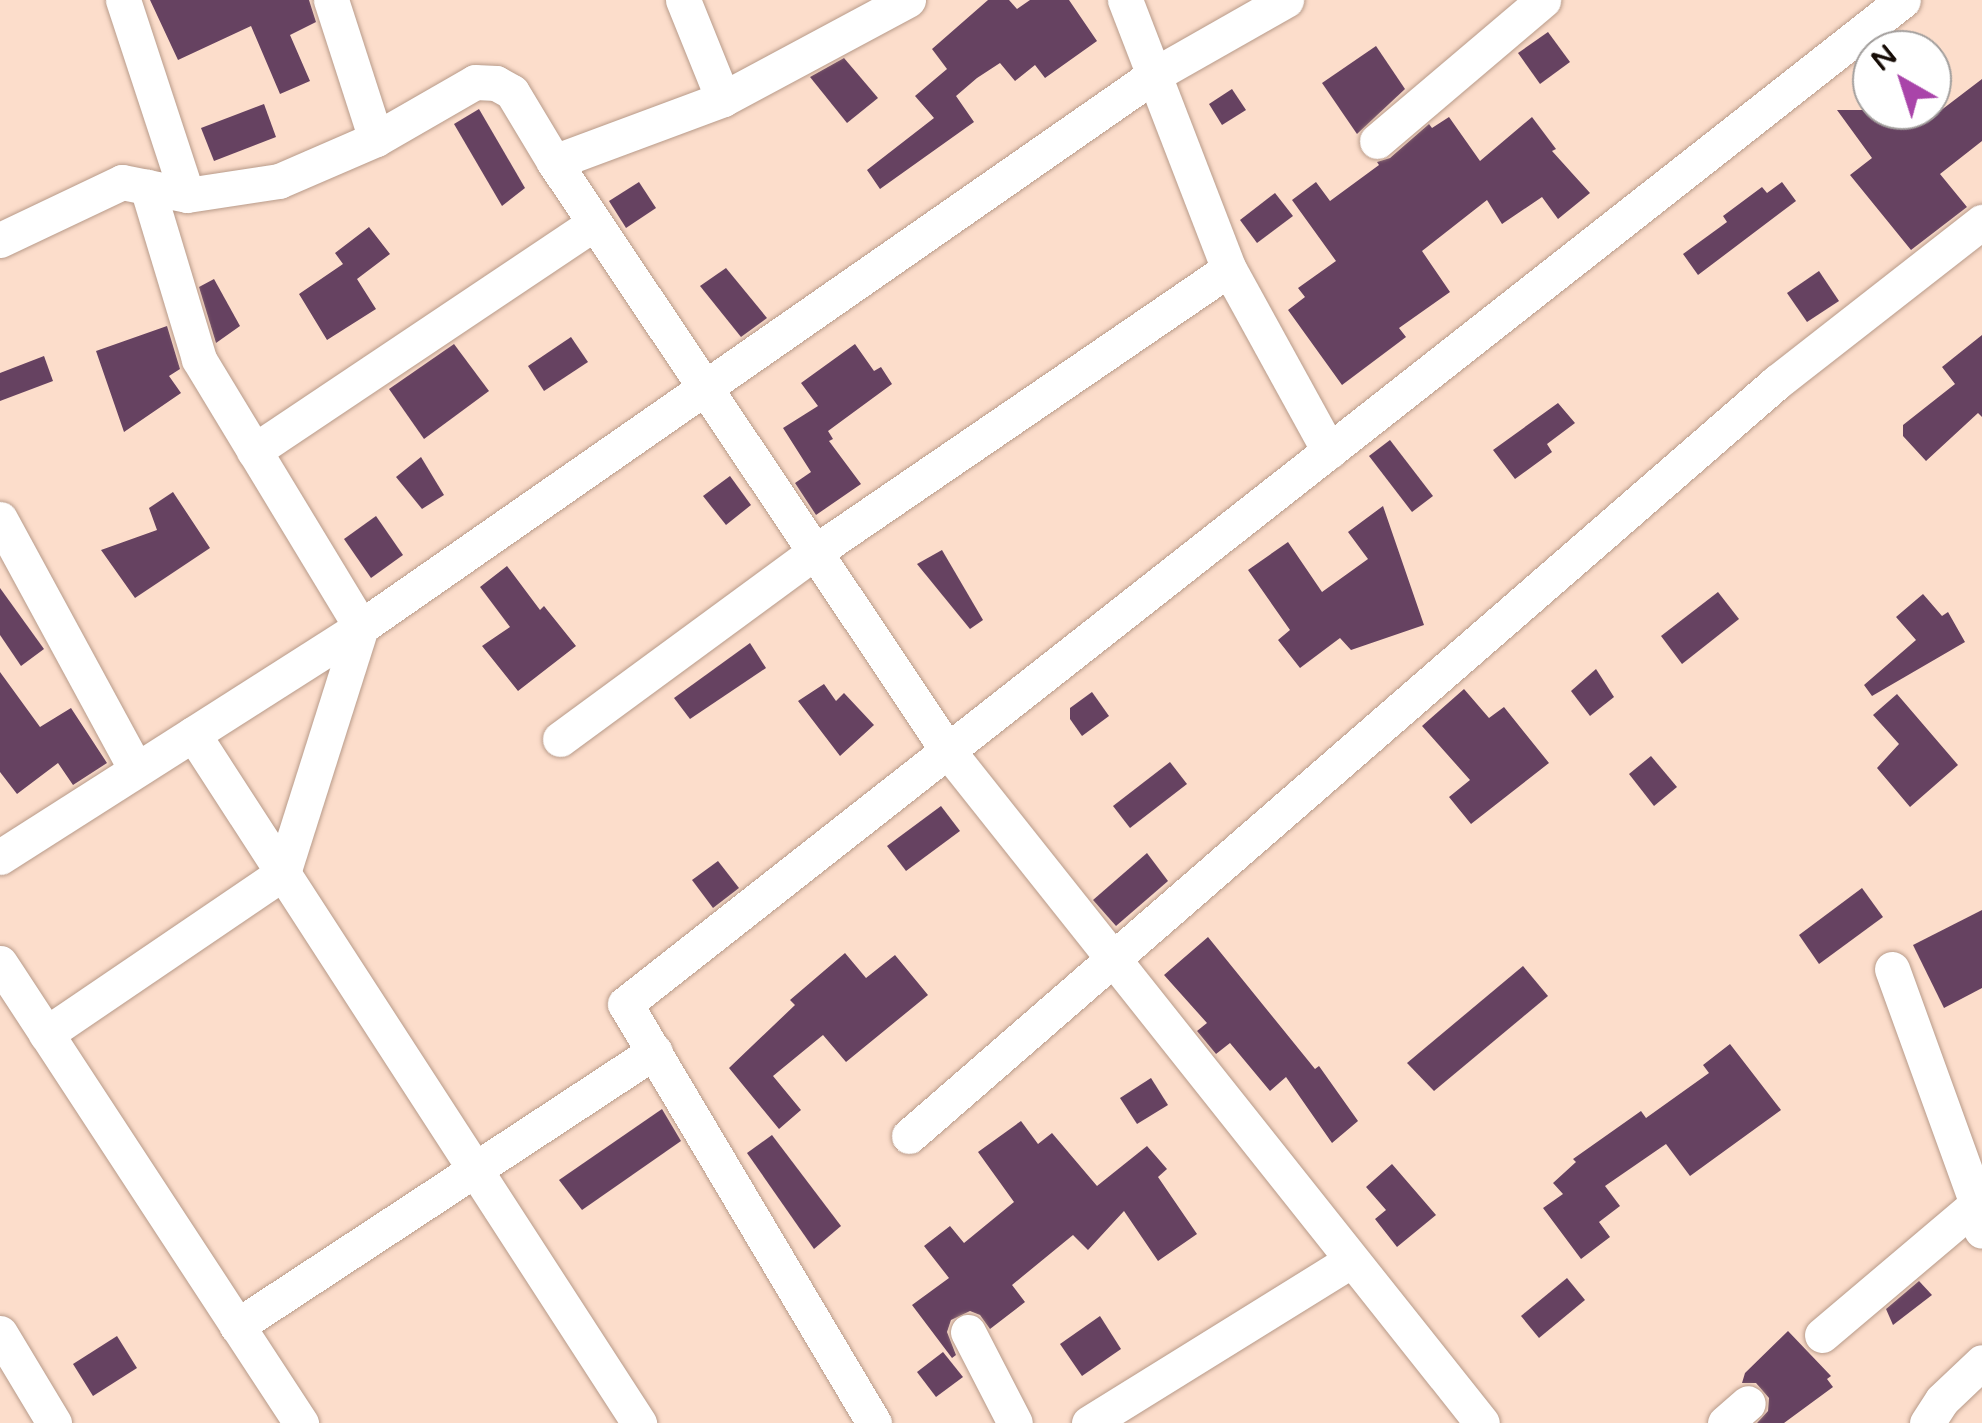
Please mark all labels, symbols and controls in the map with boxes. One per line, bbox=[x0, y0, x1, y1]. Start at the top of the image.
north arrow bbox=[1852, 30, 1952, 130]
text: N bbox=[1865, 38, 1904, 79]

